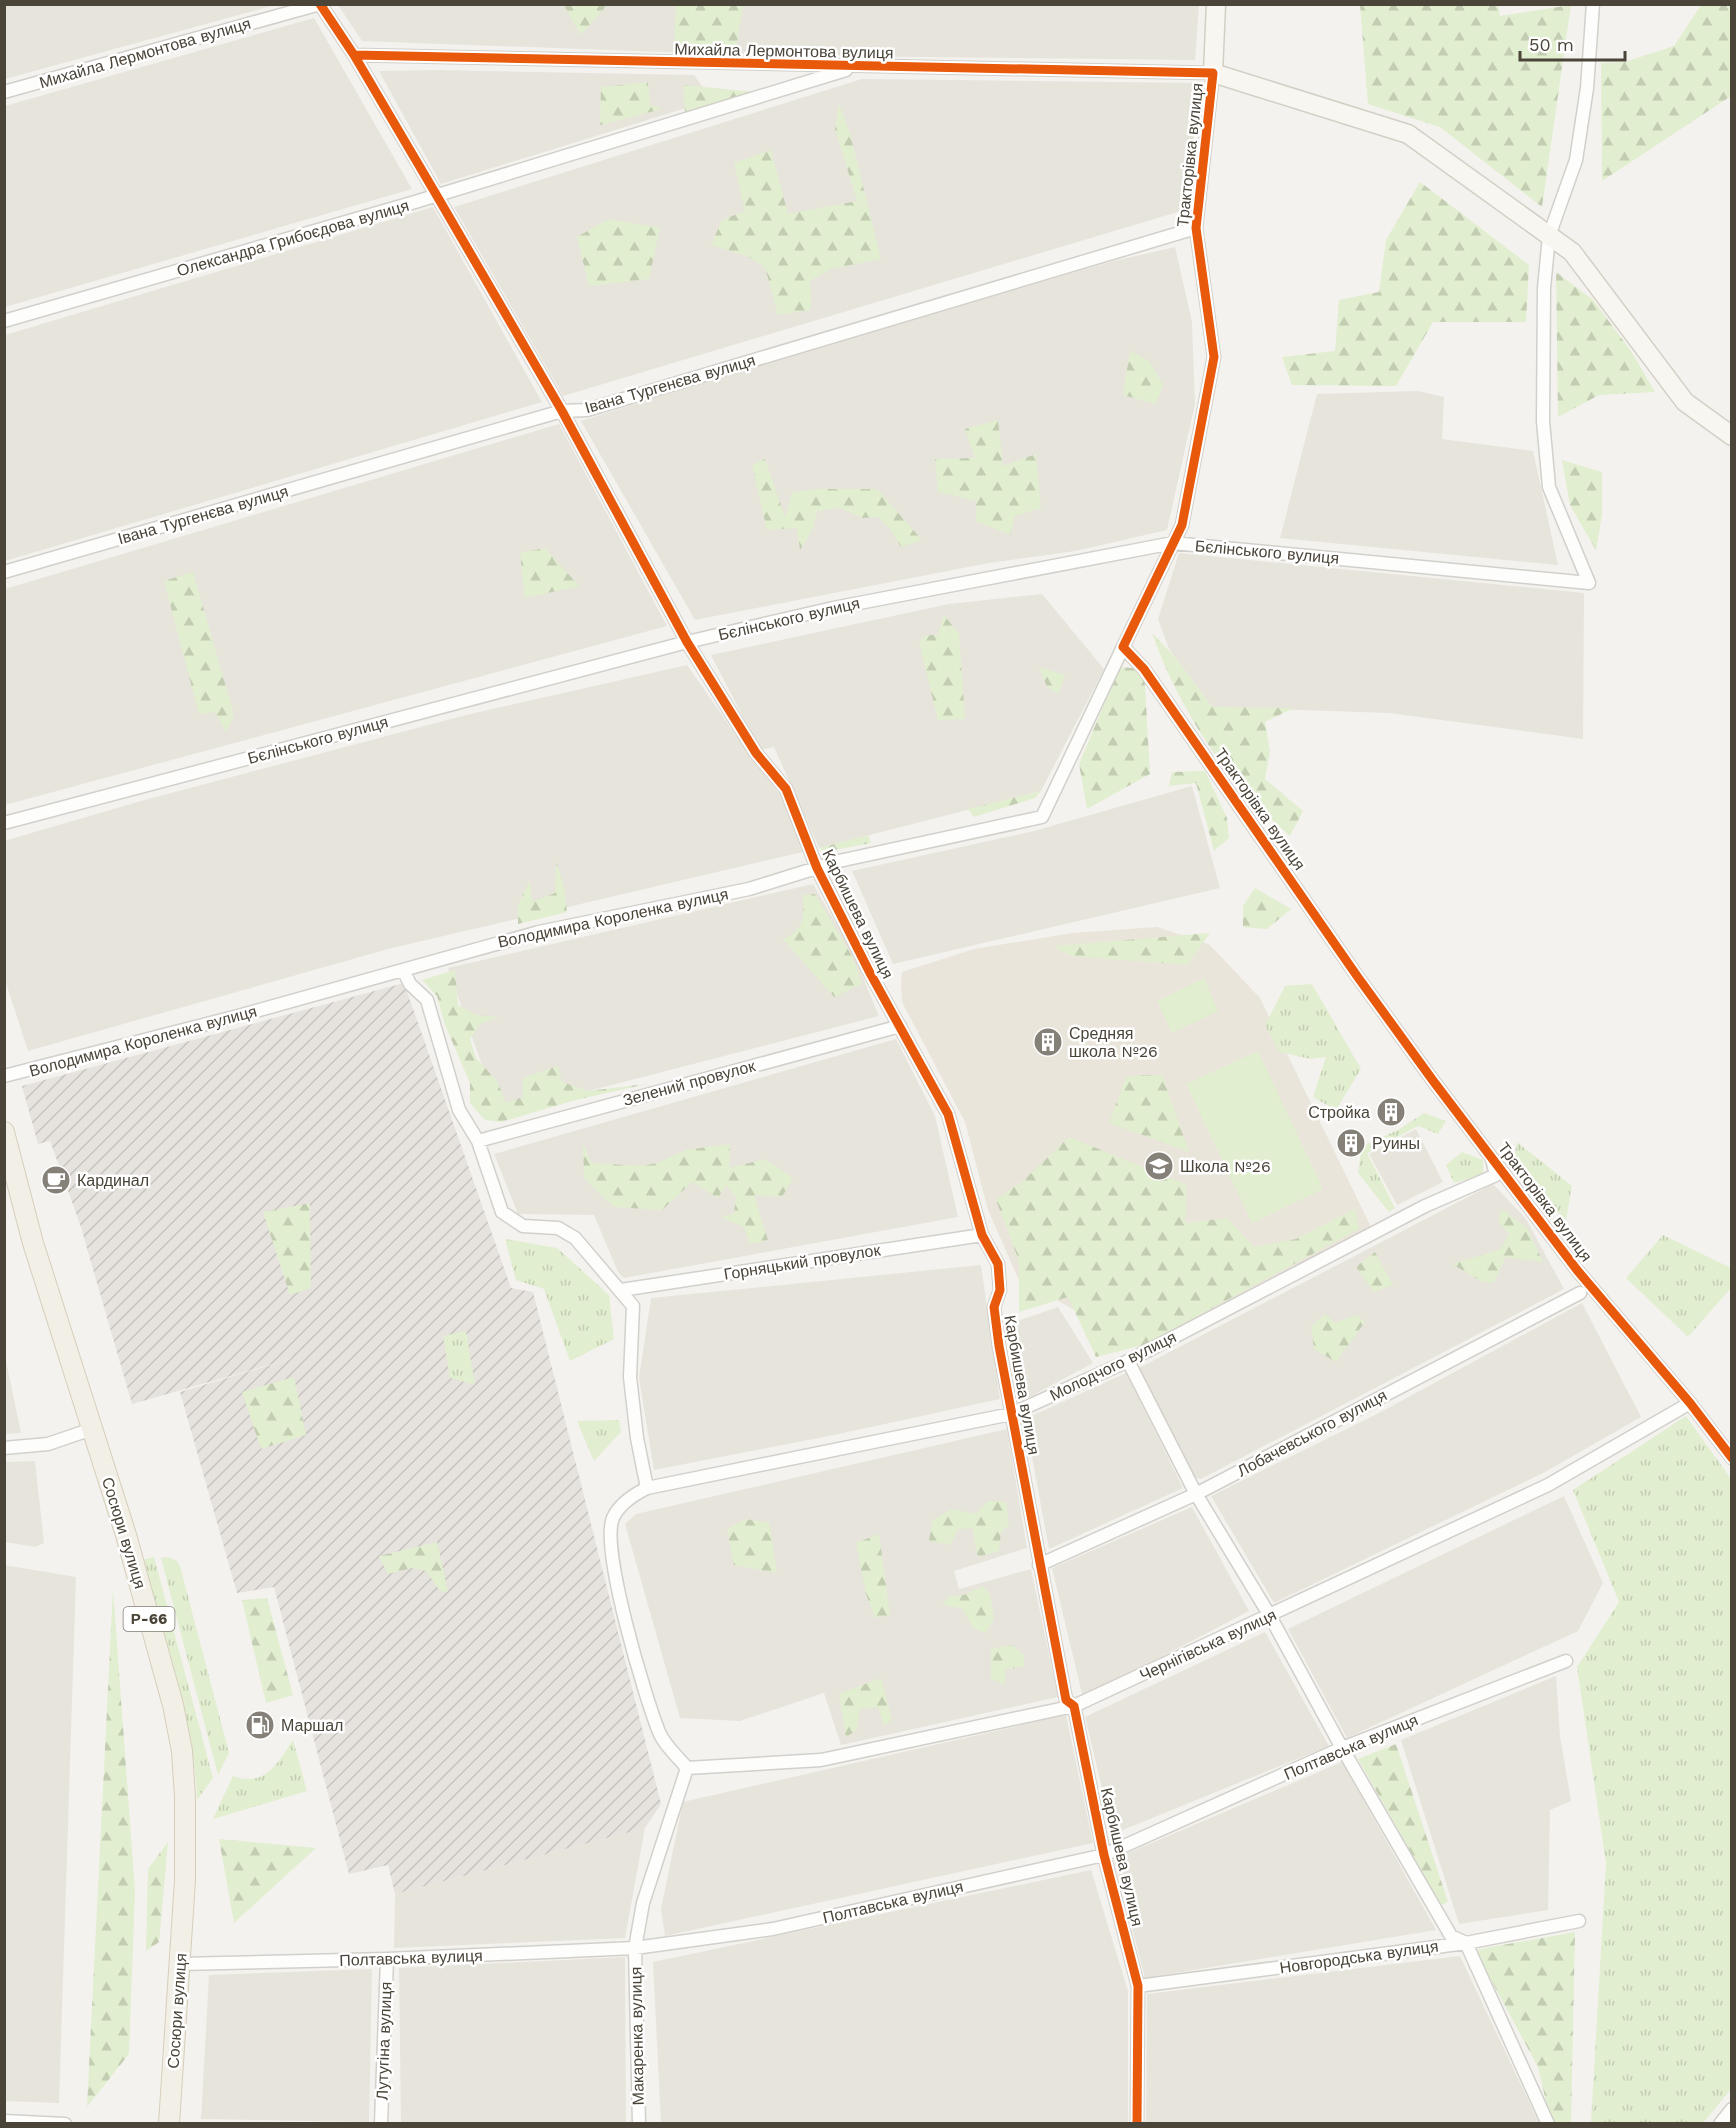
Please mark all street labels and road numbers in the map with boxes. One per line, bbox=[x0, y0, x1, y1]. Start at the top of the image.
street label: Михайла Лермонтова вулиця bbox=[37, 14, 253, 92]
street label: Михайла Лермонтова вулиця bbox=[674, 40, 894, 62]
street label: Тракторівка вулиця bbox=[1173, 82, 1207, 228]
street label: Олександра Грибоєдова вулиця bbox=[175, 196, 411, 280]
street label: Івана Тургенєва вулиця bbox=[583, 351, 757, 417]
street label: Івана Тургенєва вулиця bbox=[116, 482, 290, 548]
street label: Бєлінського вулиця bbox=[1194, 536, 1340, 568]
street label: Бєлінського вулиця bbox=[716, 593, 862, 645]
street label: Бєлінського вулиця bbox=[246, 712, 390, 768]
street label: Тракторівка вулиця bbox=[1211, 744, 1309, 874]
street label: Карбишева вулиця bbox=[818, 846, 898, 982]
street label: Володимира Короленка вулиця bbox=[496, 884, 730, 952]
street label: Володимира Короленка вулиця bbox=[27, 1001, 259, 1081]
street label: Зелений провулок bbox=[621, 1056, 758, 1110]
street label: Тракторівка вулиця bbox=[1494, 1139, 1596, 1265]
street label: Горняцький провулок bbox=[722, 1240, 883, 1284]
street label: Карбишева вулиця bbox=[1000, 1314, 1044, 1456]
street label: Молодчого вулиця bbox=[1047, 1327, 1179, 1405]
street label: Лобачевського вулиця bbox=[1234, 1386, 1390, 1480]
street label: Сосюри вулиця bbox=[98, 1475, 150, 1591]
street label: Чернігівська вулиця bbox=[1137, 1605, 1279, 1685]
road number: Р-66 bbox=[124, 1607, 174, 1631]
street label: Полтавська вулиця bbox=[1281, 1710, 1421, 1784]
street label: Карбишева вулиця bbox=[1097, 1786, 1147, 1928]
street label: Полтавська вулиця bbox=[821, 1877, 965, 1927]
street label: Новгородська вулиця bbox=[1278, 1936, 1440, 1978]
street label: Полтавська вулиця bbox=[339, 1946, 483, 1970]
street label: Сосюри вулиця bbox=[163, 1953, 191, 2069]
street label: Макаренка вулиця bbox=[626, 1966, 648, 2106]
street label: Лутугіна вулиця bbox=[372, 1981, 396, 2101]

